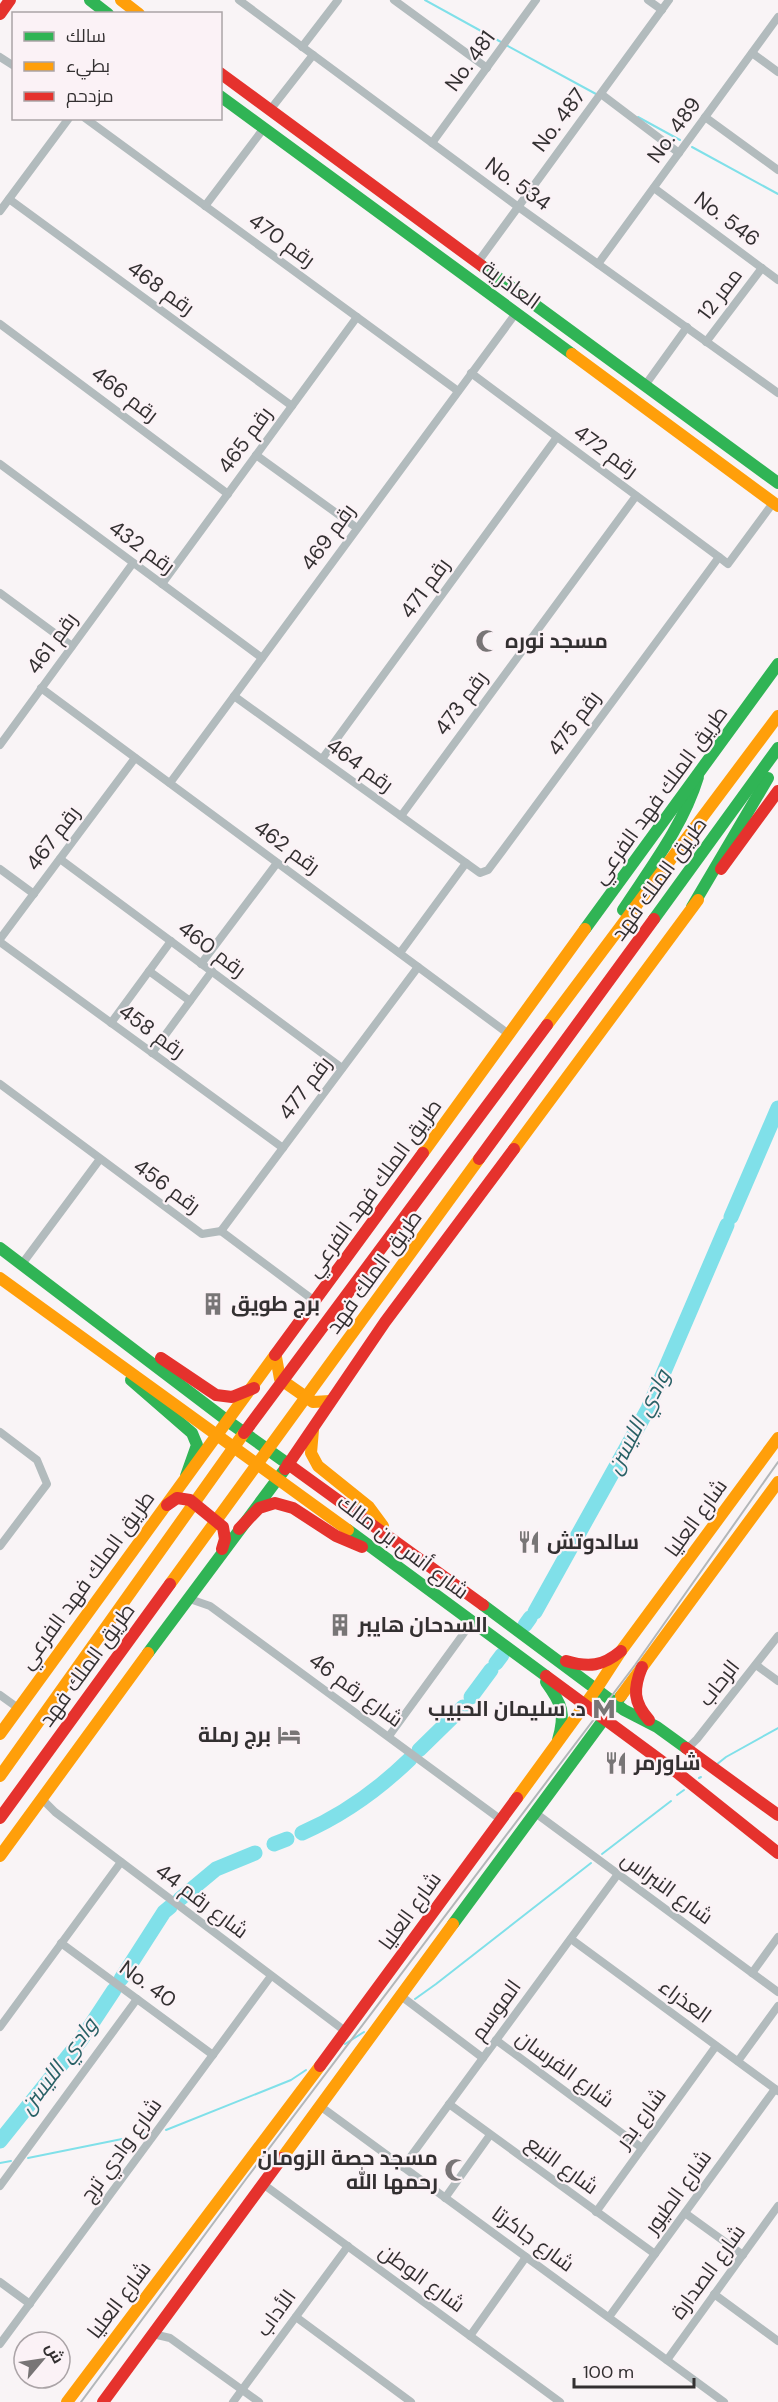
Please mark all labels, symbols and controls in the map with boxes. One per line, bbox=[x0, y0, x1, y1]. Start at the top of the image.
legend bbox=[12, 12, 222, 120]
text: سالك bbox=[66, 24, 106, 48]
street label: No. 481 bbox=[439, 25, 501, 97]
text: بطيء bbox=[66, 54, 110, 80]
street label: No. 487 bbox=[526, 82, 592, 158]
text: مزدحم bbox=[66, 84, 114, 108]
street label: No. 489 bbox=[641, 92, 707, 168]
street label: No. 534 bbox=[480, 151, 557, 217]
street label: No. 546 bbox=[688, 185, 766, 253]
street label: رقم 470 bbox=[243, 206, 321, 274]
street label: رقم 468 bbox=[122, 254, 200, 322]
street label: العاذرية bbox=[476, 254, 546, 316]
street label: ممر 12 bbox=[691, 262, 749, 326]
street label: رقم 466 bbox=[86, 360, 164, 428]
street label: رقم 465 bbox=[211, 401, 279, 479]
street label: رقم 472 bbox=[568, 418, 644, 484]
street label: رقم 469 bbox=[294, 498, 362, 576]
street label: رقم 432 bbox=[103, 514, 181, 580]
street label: رقم 471 bbox=[394, 552, 456, 624]
street label: رقم 461 bbox=[20, 606, 84, 680]
place label: مسجد نوره bbox=[505, 627, 608, 655]
mosque icon: مسجد نوره bbox=[474, 628, 500, 654]
street label: رقم 473 bbox=[428, 665, 494, 741]
street label: رقم 475 bbox=[541, 685, 607, 761]
street label: طريق الملك فهد الفرعي bbox=[587, 701, 733, 889]
street label: رقم 464 bbox=[321, 731, 399, 799]
street label: رقم 467 bbox=[19, 800, 87, 876]
street label: طريق الملك فهد bbox=[606, 812, 712, 946]
street label: رقم 462 bbox=[248, 814, 326, 880]
street label: رقم 460 bbox=[172, 914, 252, 984]
street label: رقم 458 bbox=[113, 997, 191, 1065]
street label: رقم 477 bbox=[272, 1050, 338, 1126]
street label: طريق الملك فهد الفرعي bbox=[301, 1094, 447, 1282]
street label: رقم 456 bbox=[128, 1152, 206, 1220]
street label: طريق الملك فهد bbox=[321, 1205, 427, 1339]
place label: برج طويق bbox=[231, 1290, 320, 1318]
building icon: برج طويق bbox=[200, 1291, 226, 1317]
water label: وادي الليسن bbox=[599, 1363, 680, 1481]
street label: شارع العليا bbox=[658, 1473, 734, 1563]
street label: طريق الملك فهد الفرعي bbox=[14, 1486, 160, 1674]
street label: شارع أنس بن مالك bbox=[332, 1488, 474, 1606]
place label: سالدوتش bbox=[547, 1528, 639, 1556]
restaurant icon: سالدوتش bbox=[516, 1529, 542, 1555]
street label: طريق الملك فهد bbox=[34, 1598, 140, 1732]
place label: السدحان هايبر bbox=[357, 1611, 488, 1639]
building icon: السدحان هايبر bbox=[327, 1612, 353, 1638]
street label: شارع رقم 46 bbox=[303, 1646, 409, 1734]
street label: الرحاب bbox=[692, 1654, 746, 1712]
place label: د. سليمان الحبيب bbox=[428, 1695, 586, 1723]
metro station icon: د. سليمان الحبيب bbox=[591, 1696, 617, 1722]
place label: برج رملة bbox=[198, 1721, 271, 1749]
hotel icon: برج رملة bbox=[276, 1722, 302, 1748]
place label: شاورمر bbox=[633, 1749, 701, 1777]
restaurant icon: شاورمر bbox=[603, 1750, 629, 1776]
street label: شارع النبراس bbox=[615, 1845, 719, 1931]
street label: شارع رقم 44 bbox=[150, 1857, 254, 1945]
street label: شارع العليا bbox=[372, 1866, 448, 1956]
street label: No. 40 bbox=[114, 1954, 182, 2014]
street label: العذراء bbox=[653, 1972, 717, 2030]
street label: الموسم bbox=[464, 1974, 528, 2046]
water label: وادي الليسن bbox=[12, 2010, 107, 2122]
street label: شارع الفرسان bbox=[510, 2024, 620, 2114]
street label: شارع بدر bbox=[609, 2082, 672, 2155]
street label: شارع وادي ترج bbox=[74, 2092, 170, 2209]
street label: شارع النبع bbox=[520, 2129, 604, 2201]
place label: مسجد حصة الزومان رحمها الله bbox=[257, 2144, 438, 2196]
street label: شارع الطيور bbox=[638, 2144, 718, 2240]
mosque icon: مسجد حصة الزومان رحمها الله bbox=[443, 2157, 469, 2183]
street label: شارع جاكرتا bbox=[486, 2200, 580, 2278]
street label: شارع الصدارة bbox=[664, 2219, 752, 2325]
street label: شارع الوطن bbox=[373, 2237, 471, 2319]
street label: شارع العليا bbox=[81, 2256, 157, 2344]
street label: الأداب bbox=[250, 2284, 302, 2342]
north arrow bbox=[12, 2330, 72, 2390]
text: ش bbox=[41, 2339, 69, 2367]
scale bar bbox=[574, 2351, 694, 2389]
text: 100 m bbox=[583, 2360, 634, 2384]

